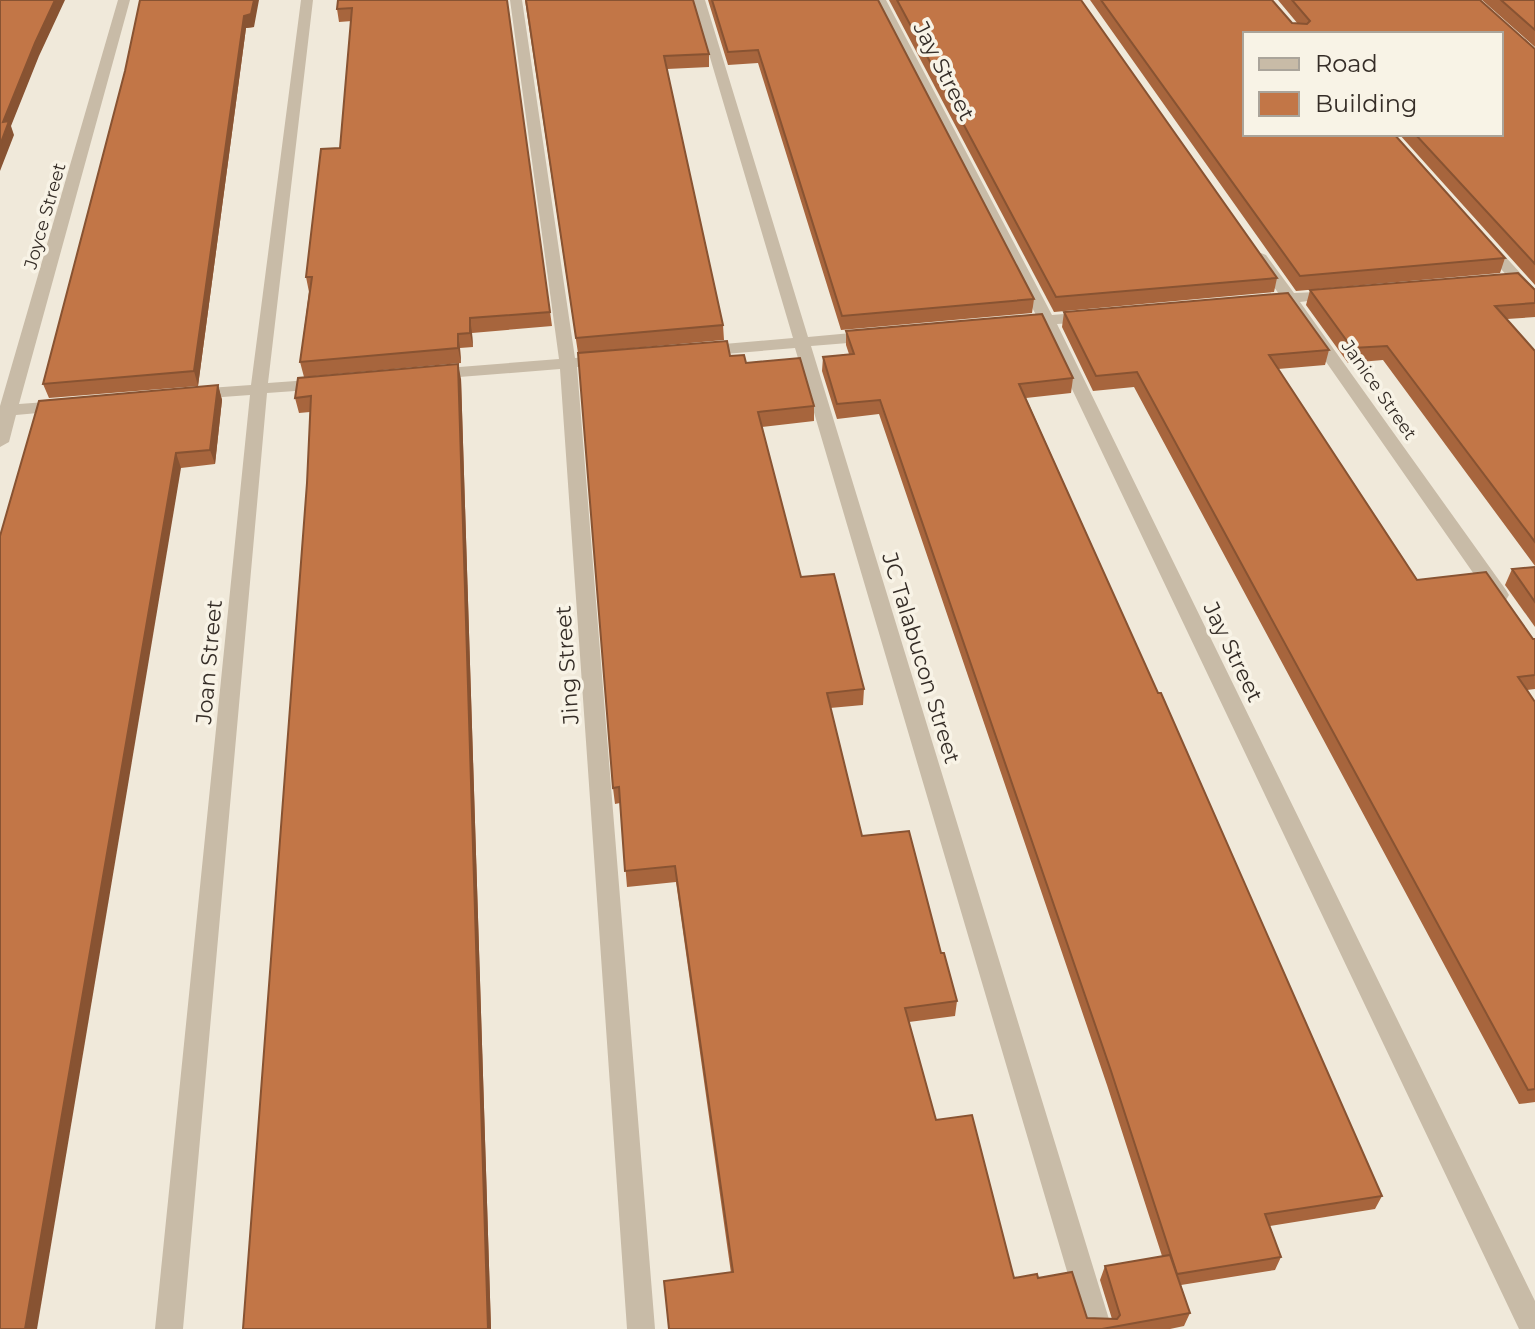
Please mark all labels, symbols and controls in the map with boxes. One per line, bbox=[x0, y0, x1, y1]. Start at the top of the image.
street label: Jay Street bbox=[907, 16, 981, 125]
legend bbox=[1243, 32, 1503, 136]
text: Road bbox=[1315, 49, 1378, 78]
text: Building bbox=[1315, 89, 1418, 118]
street label: Joyce Street bbox=[19, 160, 71, 273]
street label: Janice Street bbox=[1336, 335, 1421, 444]
street label: JC Talabucon Street bbox=[876, 548, 966, 767]
street label: Jay Street bbox=[1197, 597, 1269, 706]
street label: Joan Street bbox=[190, 599, 228, 726]
street label: Jing Street bbox=[549, 605, 585, 726]

